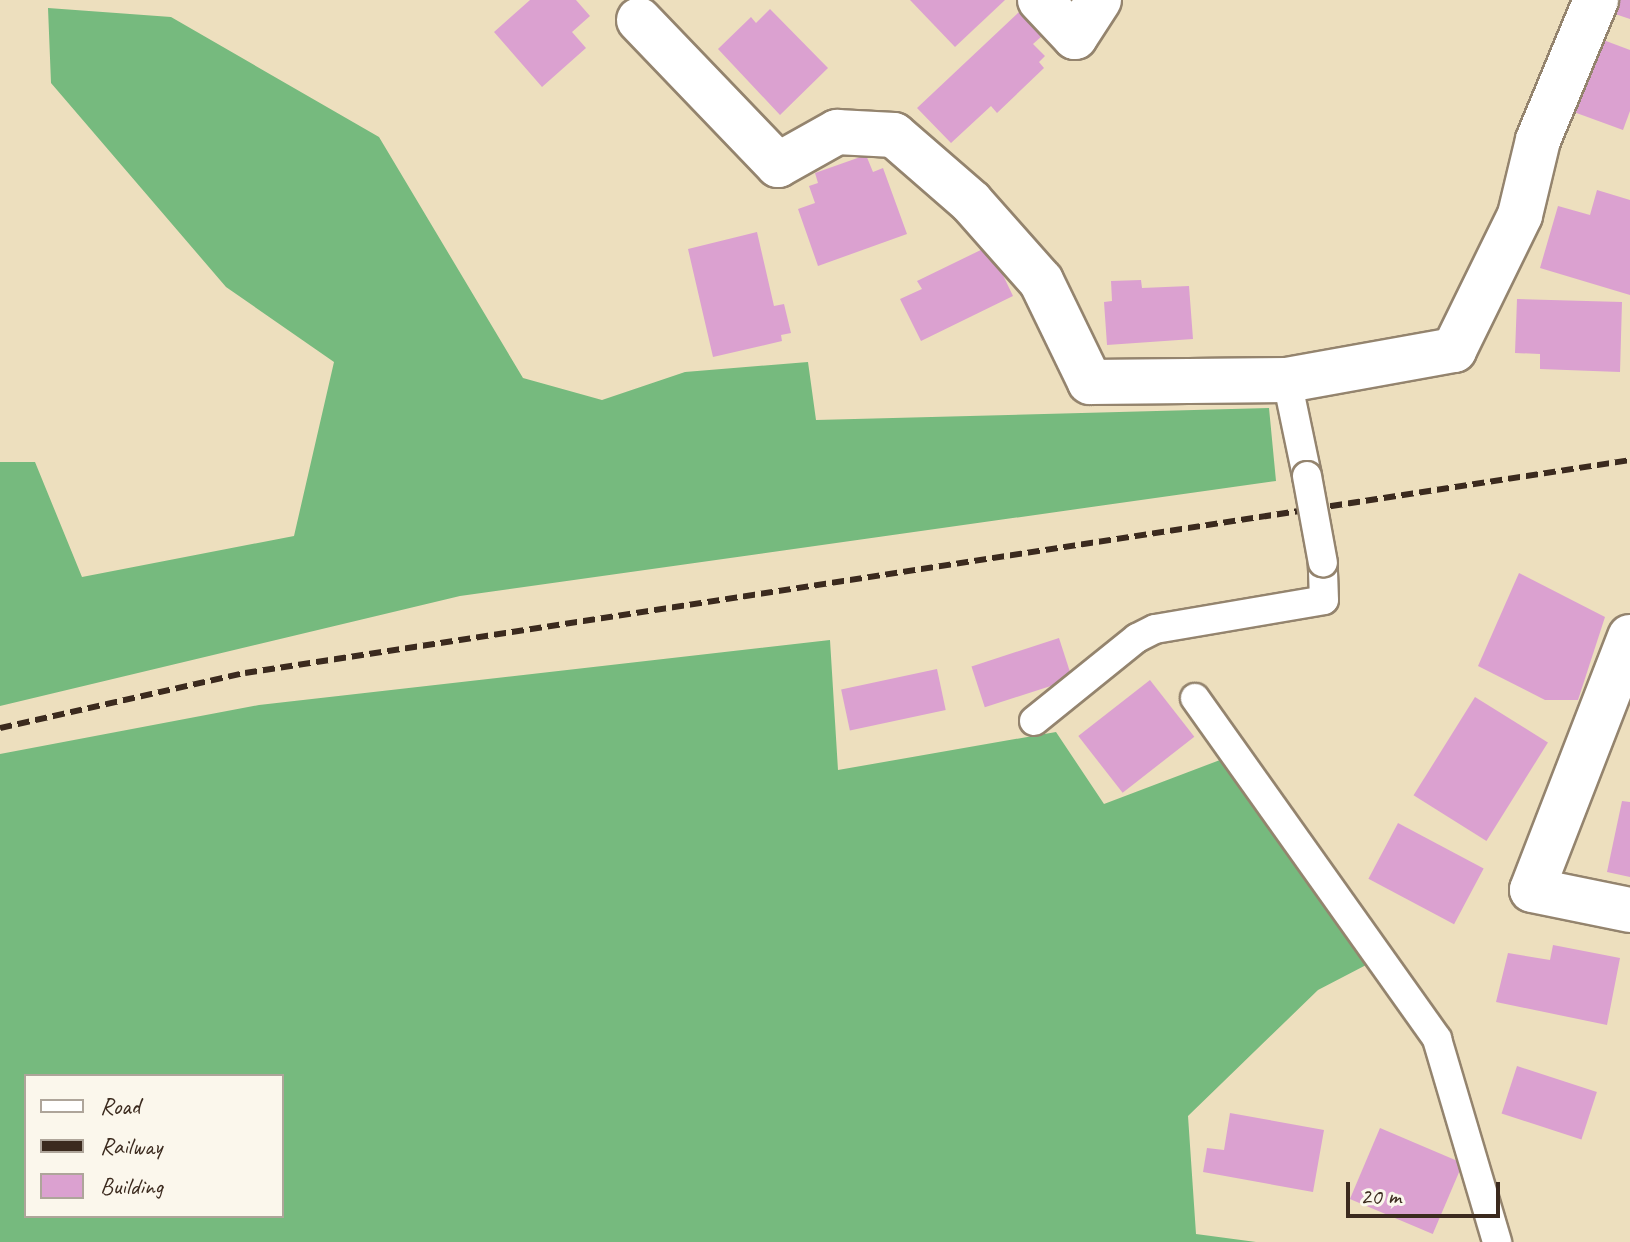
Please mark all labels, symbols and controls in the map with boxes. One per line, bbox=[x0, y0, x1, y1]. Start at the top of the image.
legend bbox=[24, 1074, 284, 1218]
text: Road bbox=[100, 1091, 140, 1121]
text: Railway bbox=[100, 1131, 162, 1161]
scale bar bbox=[1350, 1166, 1504, 1216]
text: Building bbox=[100, 1171, 163, 1201]
text: 20 m bbox=[1360, 1181, 1401, 1211]

